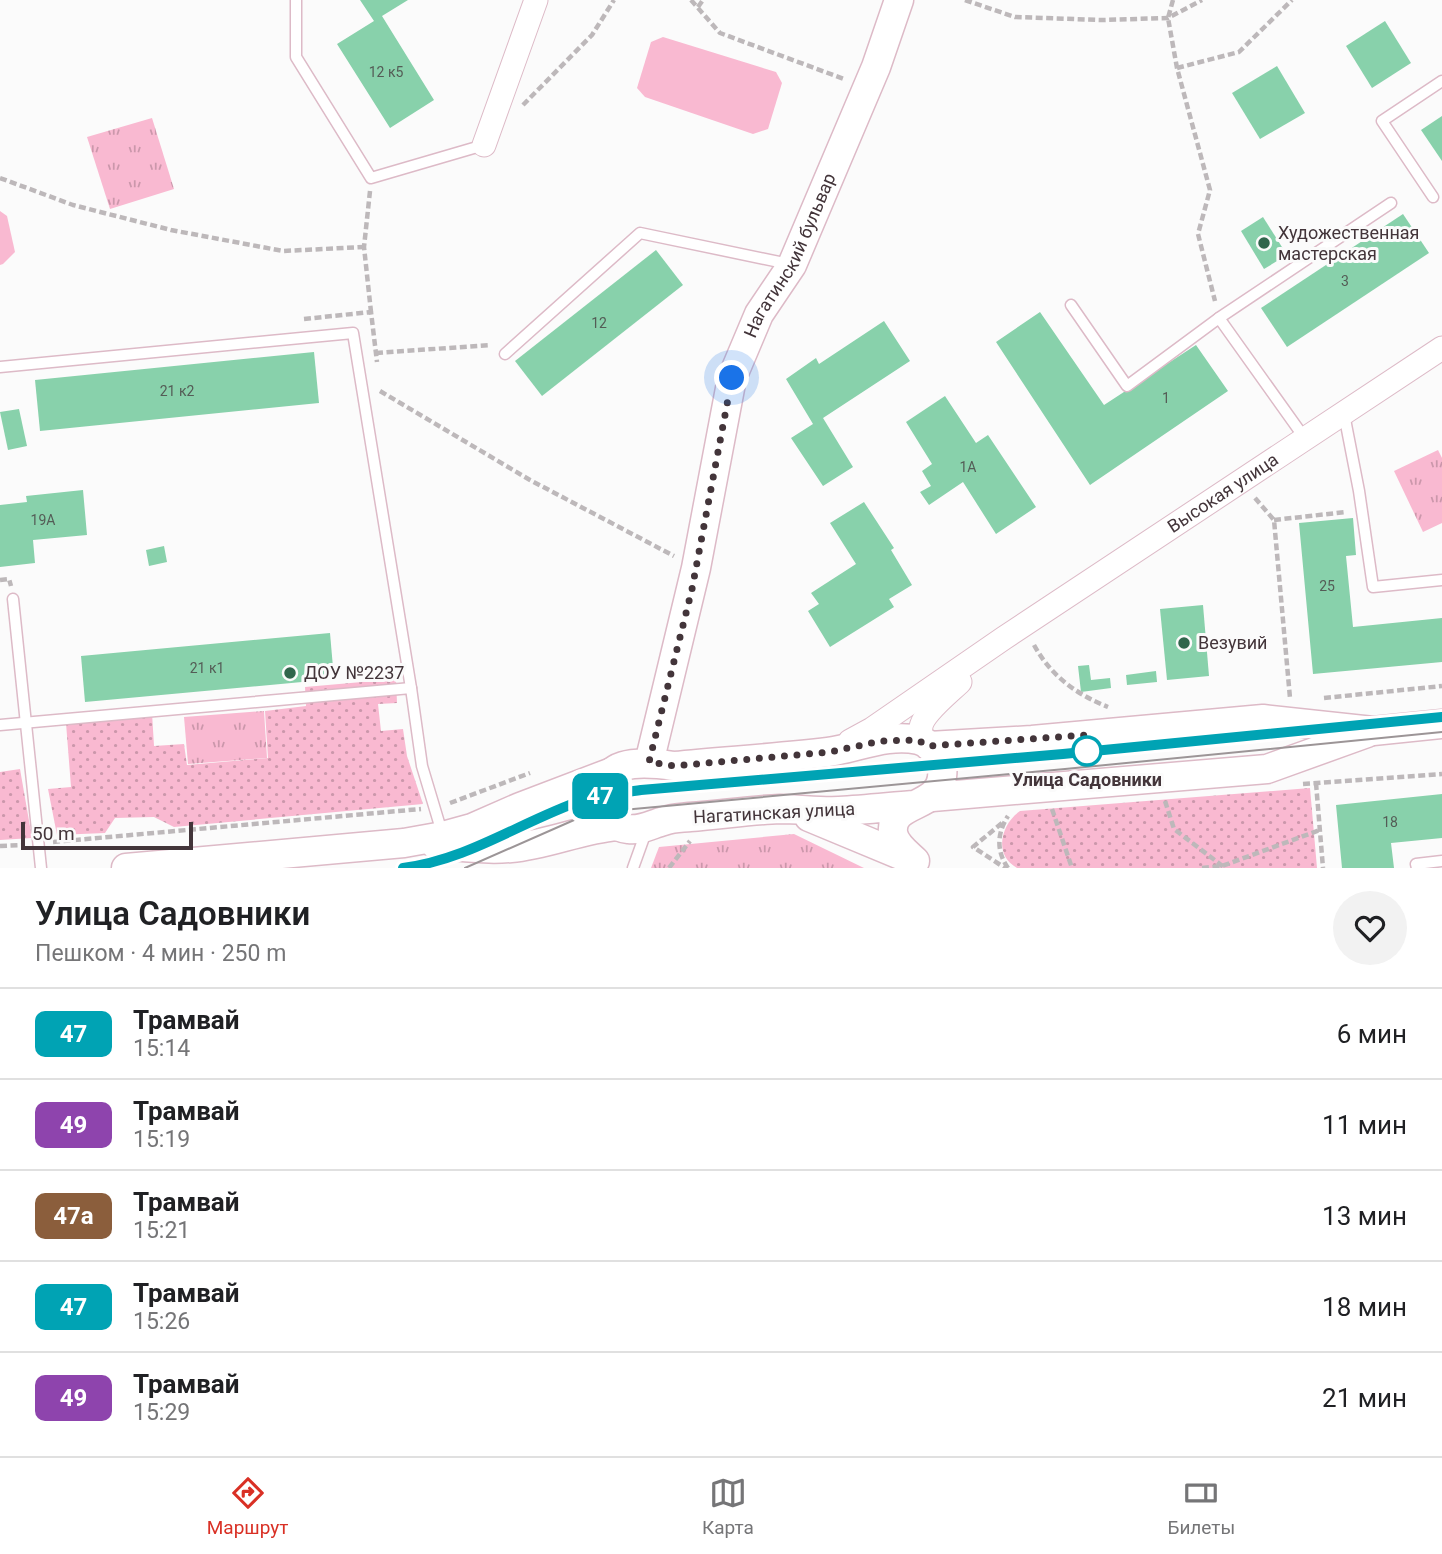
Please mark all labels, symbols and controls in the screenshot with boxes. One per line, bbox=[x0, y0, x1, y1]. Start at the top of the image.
house number: 12 к5 bbox=[369, 64, 403, 80]
street label: Нагатинский бульвар bbox=[739, 170, 840, 341]
place label: Художественная мастерская bbox=[1278, 222, 1420, 264]
marker: Художественная мастерская bbox=[1256, 235, 1272, 251]
house number: 3 bbox=[1341, 273, 1349, 289]
house number: 12 bbox=[591, 315, 607, 331]
your location bbox=[714, 360, 749, 395]
house number: 21 к2 bbox=[160, 383, 194, 399]
house number: 1 bbox=[1162, 390, 1170, 406]
street label: Высокая улица bbox=[1163, 448, 1282, 537]
house number: 1А bbox=[959, 459, 977, 475]
house number: 19А bbox=[31, 512, 55, 528]
house number: 25 bbox=[1319, 578, 1335, 594]
place label: Везувий bbox=[1198, 632, 1268, 653]
marker: Везувий bbox=[1176, 635, 1192, 651]
house number: 21 к1 bbox=[190, 660, 224, 676]
place label: ДОУ №2237 bbox=[304, 662, 404, 683]
marker: ДОУ №2237 bbox=[282, 665, 298, 681]
marker: Улица Садовники bbox=[1072, 736, 1102, 766]
place label: Улица Садовники bbox=[1012, 769, 1162, 790]
line badge: 47 bbox=[568, 773, 632, 819]
text: 47 bbox=[586, 782, 614, 810]
street label: Нагатинская улица bbox=[693, 798, 855, 827]
house number: 18 bbox=[1382, 814, 1398, 830]
scale bar bbox=[21, 819, 192, 851]
text: 50 m bbox=[32, 822, 75, 845]
button: heart bbox=[1333, 891, 1407, 965]
text: Улица Садовники bbox=[35, 894, 310, 933]
text: Пешком · 4 мин · 250 m bbox=[35, 940, 286, 967]
text: Трамвай bbox=[133, 1005, 240, 1035]
text: 6 мин bbox=[1337, 1019, 1407, 1049]
text: 47 bbox=[60, 1020, 87, 1048]
text: 15:14 bbox=[133, 1035, 190, 1062]
text: Трамвай bbox=[133, 1096, 240, 1126]
text: 11 мин bbox=[1322, 1110, 1407, 1140]
text: 49 bbox=[60, 1111, 87, 1139]
text: 15:19 bbox=[133, 1126, 190, 1153]
text: Трамвай bbox=[133, 1187, 240, 1217]
text: 13 мин bbox=[1322, 1201, 1407, 1231]
text: 47а bbox=[53, 1202, 94, 1230]
text: 15:21 bbox=[133, 1217, 190, 1244]
text: Трамвай bbox=[133, 1278, 240, 1308]
text: 18 мин bbox=[1322, 1292, 1407, 1322]
text: 47 bbox=[60, 1293, 87, 1321]
text: 15:26 bbox=[133, 1308, 190, 1335]
text: Трамвай bbox=[133, 1369, 240, 1399]
text: 21 мин bbox=[1322, 1383, 1407, 1413]
text: 49 bbox=[60, 1384, 87, 1412]
text: 15:29 bbox=[133, 1399, 190, 1426]
tab: Маршрут bbox=[207, 1474, 288, 1539]
tab: Карта bbox=[702, 1474, 754, 1539]
tab: Билеты bbox=[1167, 1474, 1235, 1539]

